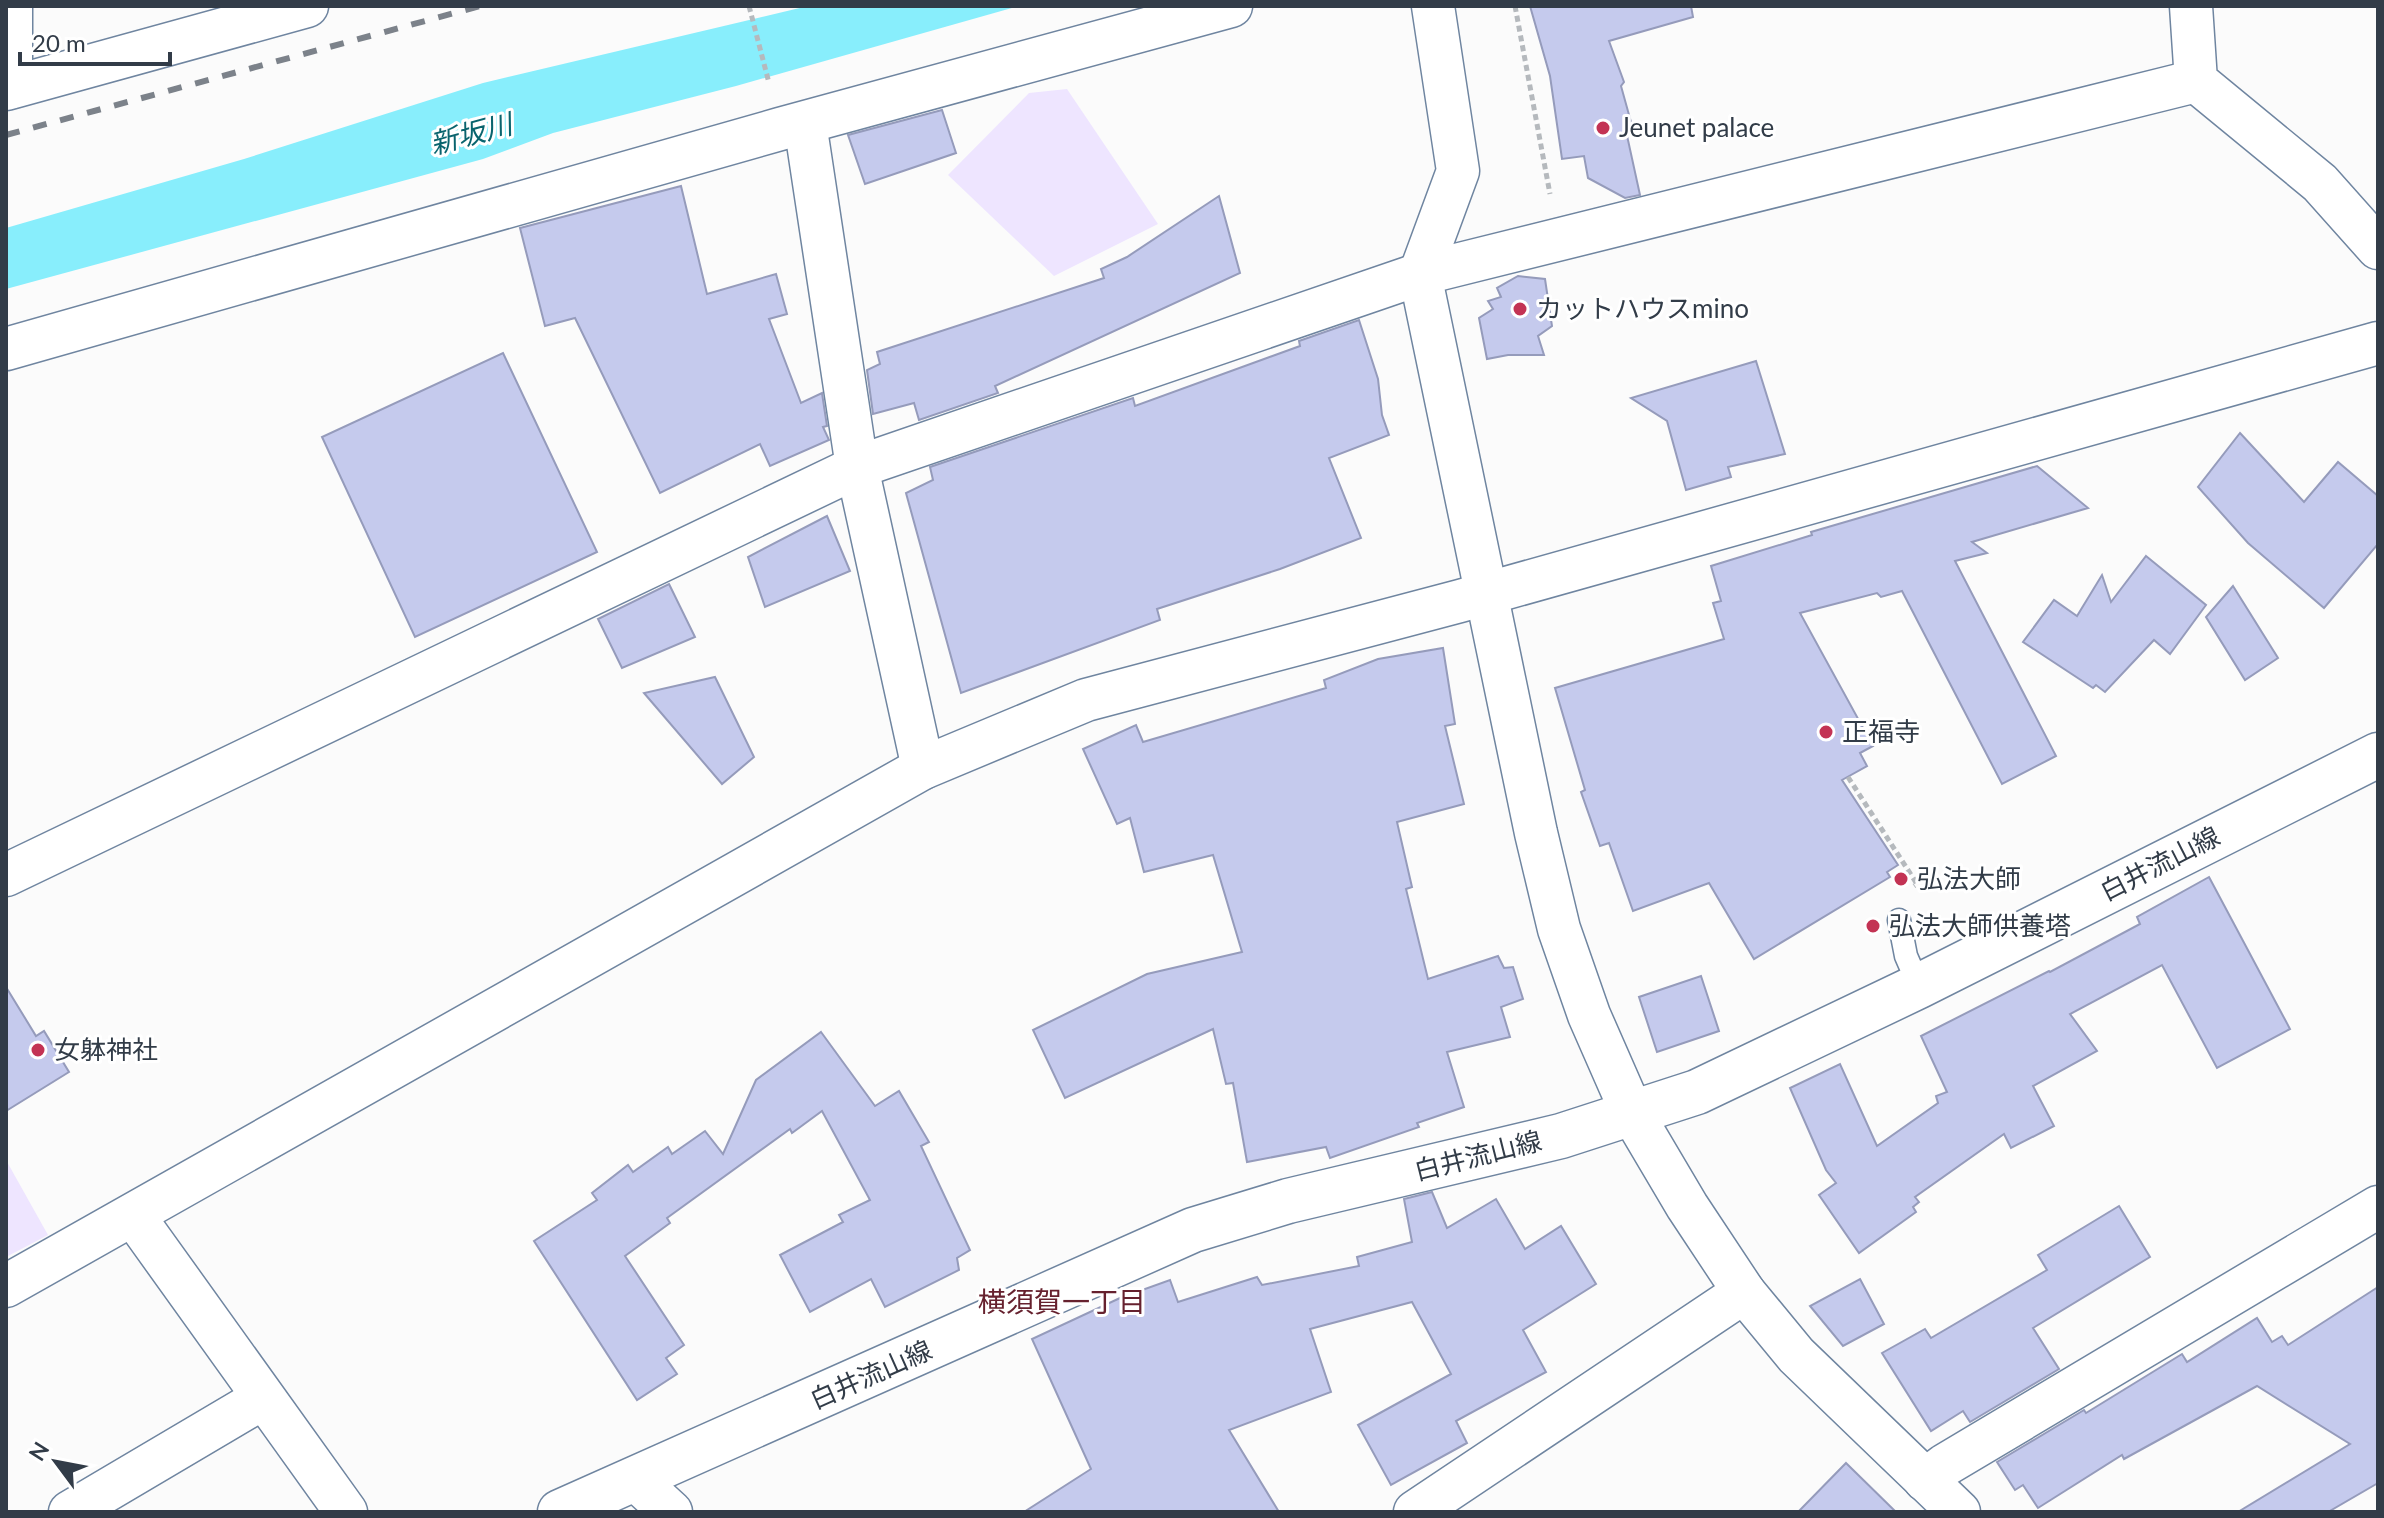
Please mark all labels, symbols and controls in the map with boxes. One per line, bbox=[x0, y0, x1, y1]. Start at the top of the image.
scale bar bbox=[20, 16, 170, 66]
text: 20 m bbox=[32, 28, 86, 57]
water label: 新坂川 bbox=[426, 105, 519, 160]
place label: Jeunet palace bbox=[1619, 111, 1774, 143]
marker: Jeunet palace bbox=[1594, 119, 1612, 137]
place label: カットハウスmino bbox=[1536, 292, 1749, 324]
marker: カットハウスmino bbox=[1511, 300, 1529, 318]
place label: 正福寺 bbox=[1842, 715, 1920, 747]
marker: 正福寺 bbox=[1817, 723, 1835, 741]
street label: 白井流山線 bbox=[2094, 819, 2225, 907]
place label: 弘法大師 bbox=[1917, 862, 2021, 894]
marker: 弘法大師 bbox=[1892, 870, 1910, 888]
place label: 弘法大師供養塔 bbox=[1889, 909, 2071, 941]
marker: 弘法大師供養塔 bbox=[1864, 917, 1882, 935]
place label: 女躰神社 bbox=[54, 1033, 158, 1065]
marker: 女躰神社 bbox=[29, 1041, 47, 1059]
street label: 白井流山線 bbox=[1411, 1124, 1545, 1186]
district label: 横須賀一丁目 bbox=[978, 1284, 1146, 1318]
street label: 白井流山線 bbox=[805, 1333, 936, 1415]
north arrow bbox=[16, 1422, 96, 1502]
text: N bbox=[23, 1437, 55, 1465]

